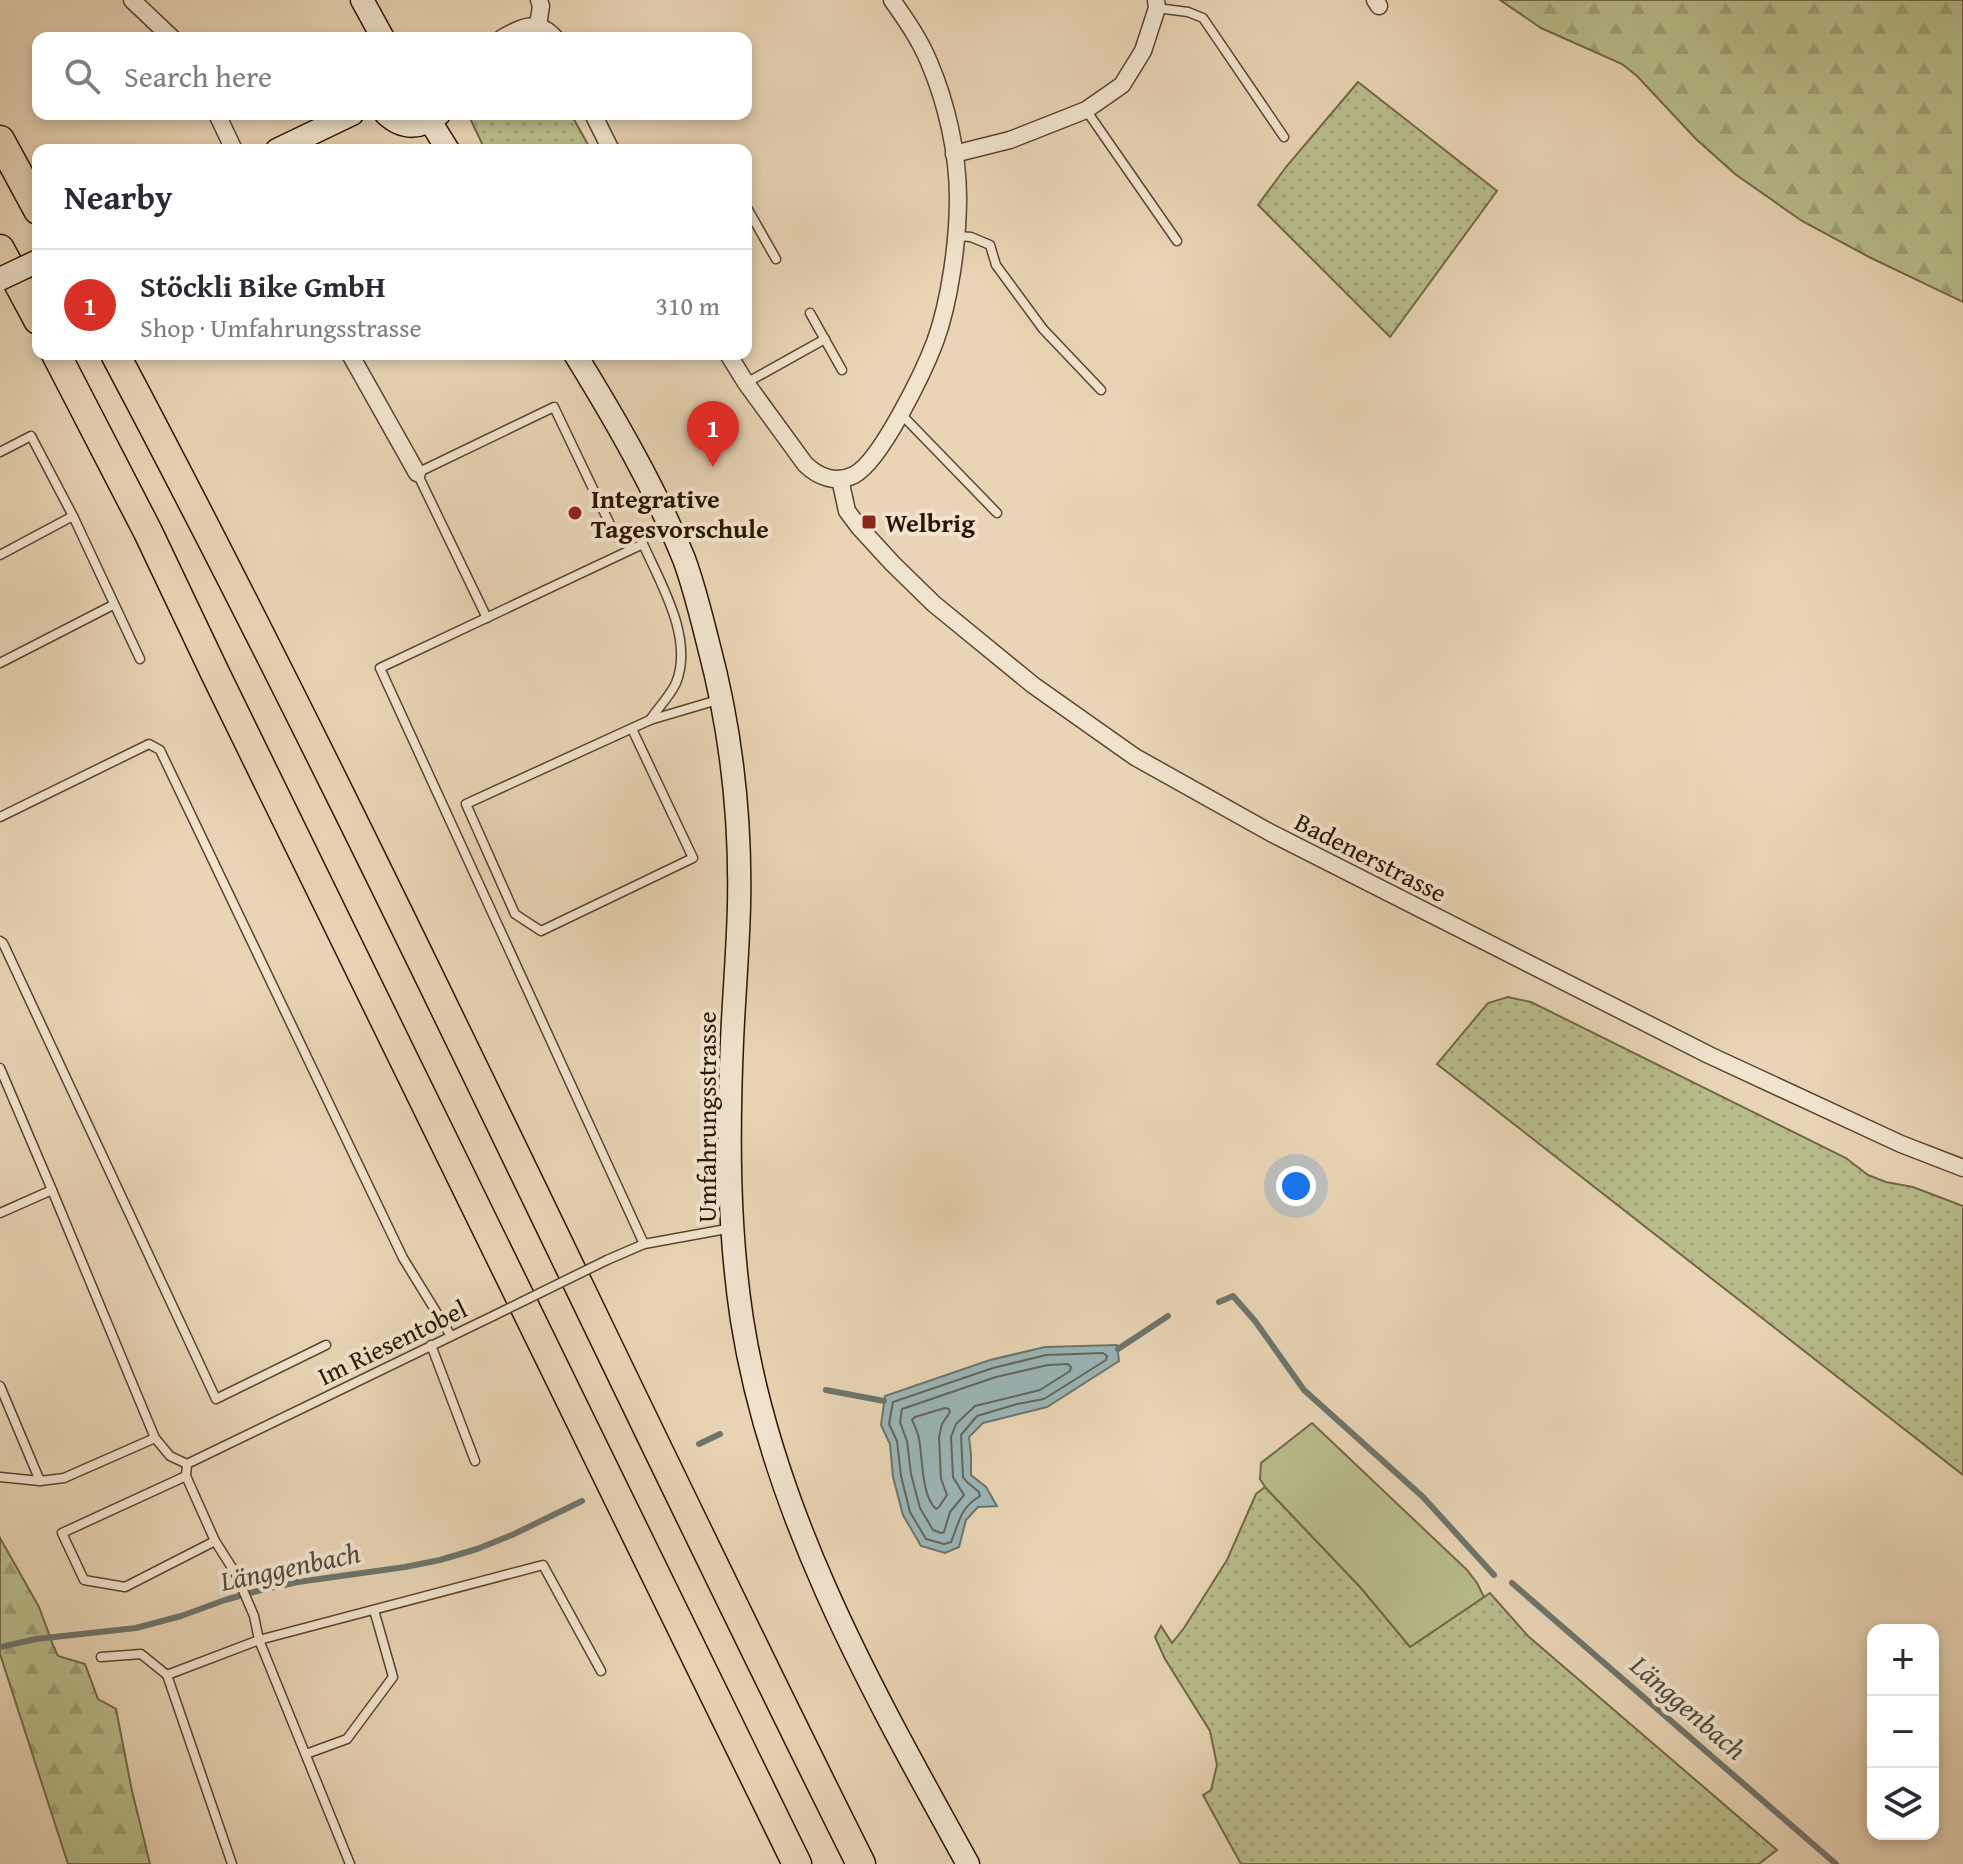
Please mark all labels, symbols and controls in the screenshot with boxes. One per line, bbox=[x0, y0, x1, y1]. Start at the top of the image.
search box bbox=[32, 32, 752, 120]
icon: search bbox=[60, 54, 104, 98]
text: Search here bbox=[124, 54, 272, 98]
text: Nearby bbox=[64, 172, 173, 221]
text: Stöckli Bike GmbH bbox=[140, 264, 385, 308]
text: 1 bbox=[83, 286, 97, 325]
text: 310 m bbox=[655, 286, 720, 325]
text: Shop · Umfahrungsstrasse bbox=[140, 308, 422, 347]
pin: 1 bbox=[687, 401, 739, 467]
place label: Integrative Tagesvorschule bbox=[591, 479, 769, 548]
place label: Welbrig bbox=[885, 503, 975, 542]
marker: Integrative Tagesvorschule bbox=[566, 504, 584, 522]
marker: Welbrig bbox=[860, 513, 878, 531]
street label: Badenerstrasse bbox=[1288, 802, 1454, 912]
street label: Umfahrungsstrasse bbox=[687, 1011, 726, 1223]
your location bbox=[1276, 1166, 1316, 1206]
street label: Im Riesentobel bbox=[311, 1289, 473, 1395]
water label: Länggenbach bbox=[215, 1531, 364, 1601]
map controls bbox=[1867, 1624, 1939, 1840]
button: + bbox=[1867, 1624, 1939, 1696]
water label: Länggenbach bbox=[1621, 1644, 1756, 1769]
button: − bbox=[1867, 1696, 1939, 1768]
button: layers bbox=[1867, 1768, 1939, 1840]

